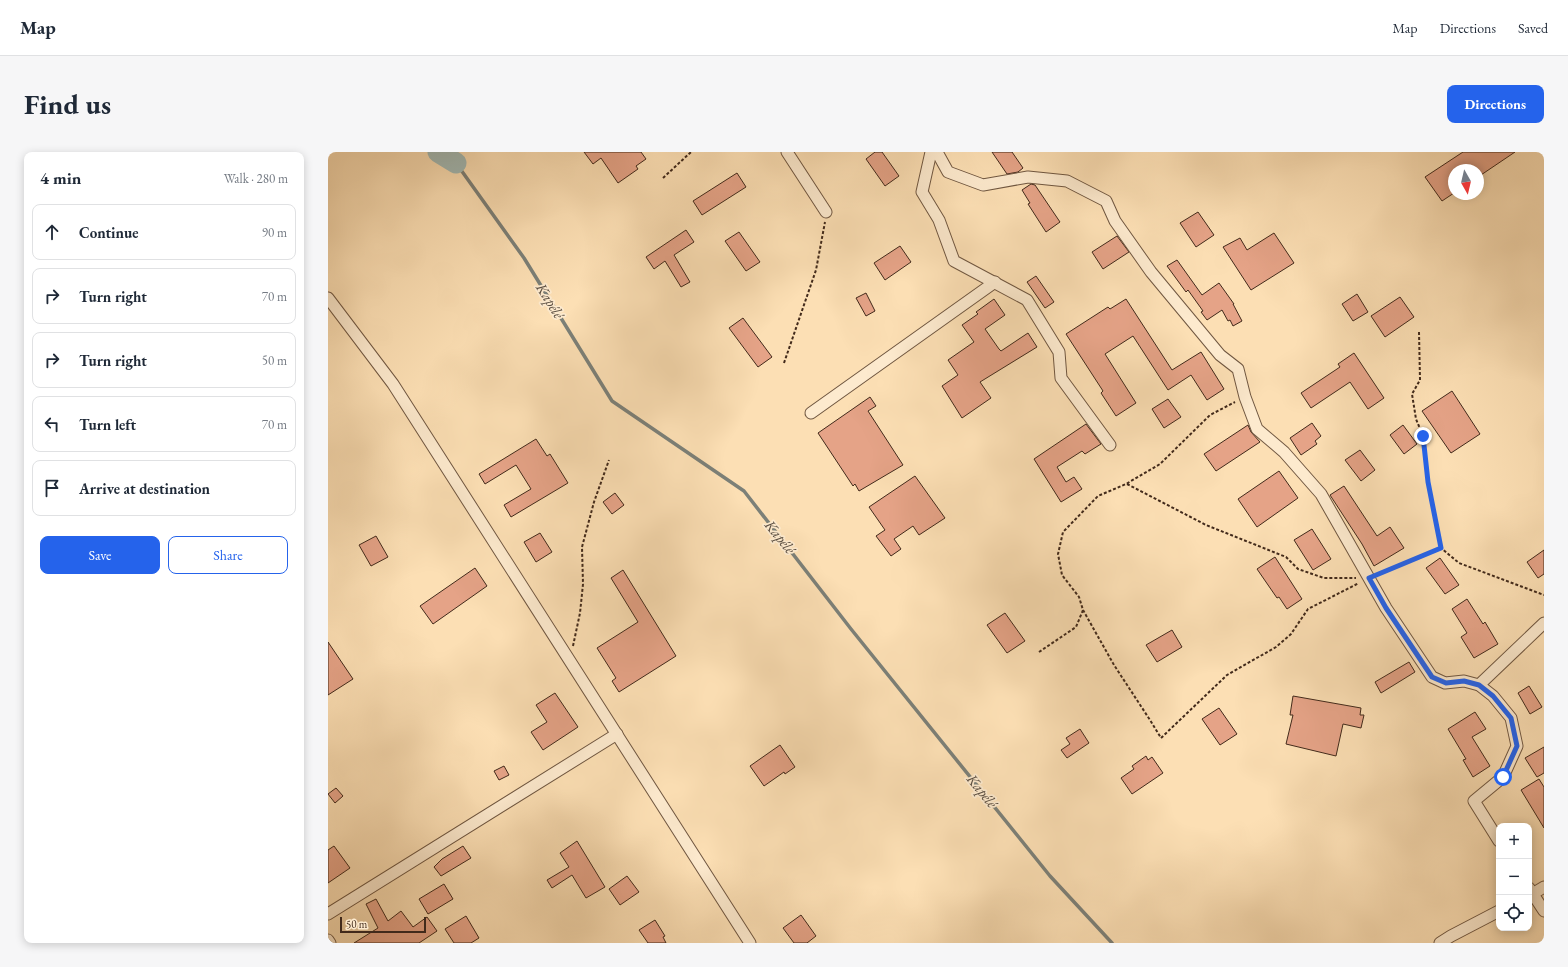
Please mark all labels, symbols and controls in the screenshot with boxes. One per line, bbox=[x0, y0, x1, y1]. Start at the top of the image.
text: Map bbox=[20, 15, 56, 40]
text: Map bbox=[1392, 19, 1418, 37]
text: Directions bbox=[1440, 19, 1496, 37]
text: Saved bbox=[1518, 19, 1548, 37]
button: Directions bbox=[1447, 85, 1544, 123]
text: Find us bbox=[24, 86, 111, 122]
north arrow bbox=[1448, 164, 1484, 200]
text: 4 min bbox=[40, 167, 81, 189]
text: Walk · 280 m bbox=[224, 170, 288, 187]
icon: ahead bbox=[41, 221, 63, 243]
text: Continue bbox=[79, 223, 139, 242]
text: 90 m bbox=[262, 224, 287, 241]
water label: Kapélé bbox=[532, 279, 570, 324]
icon: right bbox=[41, 285, 63, 307]
text: Turn right bbox=[79, 287, 147, 306]
text: 70 m bbox=[262, 288, 287, 305]
icon: right bbox=[41, 349, 63, 371]
text: Turn right bbox=[79, 351, 147, 370]
text: 50 m bbox=[262, 352, 287, 369]
icon: left bbox=[41, 413, 63, 435]
text: Turn left bbox=[79, 415, 136, 434]
text: 70 m bbox=[262, 416, 287, 433]
route end bbox=[1414, 427, 1432, 445]
icon: arrive bbox=[41, 477, 63, 499]
text: Arrive at destination bbox=[79, 479, 210, 498]
water label: Kapélé bbox=[760, 515, 801, 559]
button: Save bbox=[40, 536, 160, 574]
button: Share bbox=[168, 536, 288, 574]
route start bbox=[1494, 768, 1512, 786]
water label: Kapélé bbox=[962, 769, 1003, 813]
map controls bbox=[1496, 823, 1532, 931]
button: + bbox=[1496, 823, 1532, 859]
button: − bbox=[1496, 859, 1532, 895]
button: locate bbox=[1496, 895, 1532, 931]
scale bar bbox=[340, 915, 426, 934]
text: 50 m bbox=[346, 917, 367, 931]

